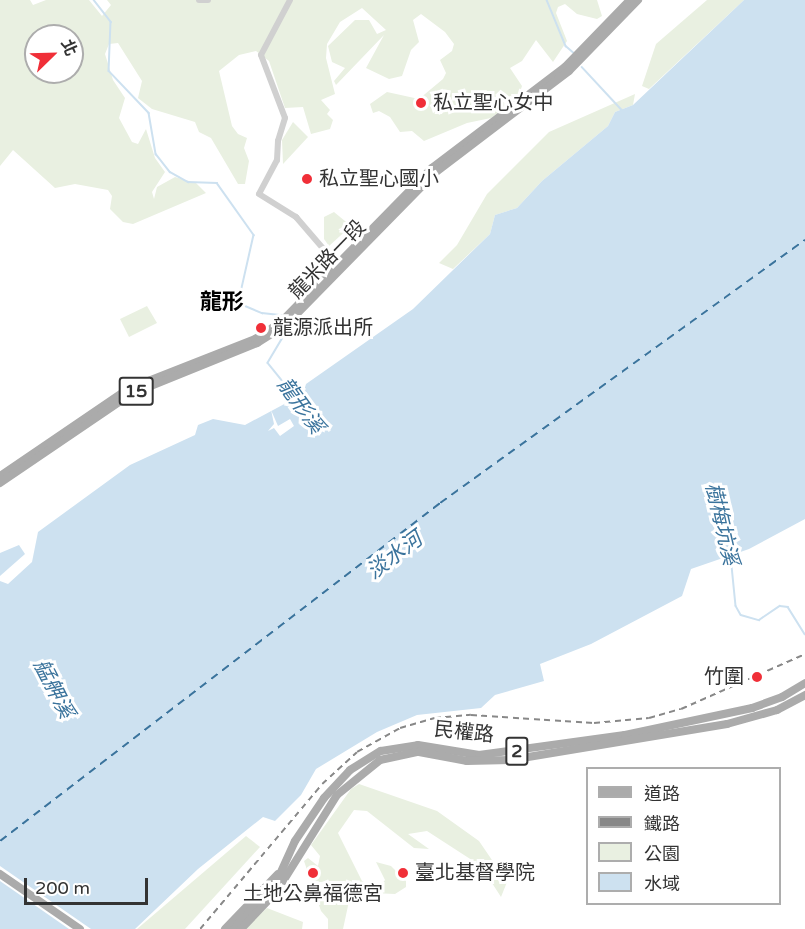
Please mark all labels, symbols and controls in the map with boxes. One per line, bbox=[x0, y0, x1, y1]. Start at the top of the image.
north arrow bbox=[24, 24, 84, 84]
text: 北 bbox=[56, 36, 81, 59]
place label: 私立聖心女中 bbox=[433, 91, 553, 115]
marker: 私立聖心女中 bbox=[414, 96, 428, 110]
place label: 私立聖心國小 bbox=[319, 167, 439, 191]
marker: 私立聖心國小 bbox=[300, 172, 314, 186]
street label: 龍米路一段 bbox=[285, 216, 371, 304]
district label: 龍形 bbox=[200, 290, 244, 316]
place label: 龍源派出所 bbox=[273, 316, 373, 340]
marker: 龍源派出所 bbox=[254, 321, 268, 335]
water label: 龍形溪 bbox=[271, 373, 329, 439]
road number: 15 bbox=[118, 376, 154, 406]
water label: 樹梅坑溪 bbox=[699, 480, 743, 568]
water label: 淡水河 bbox=[362, 527, 428, 585]
water label: 艋舺溪 bbox=[27, 655, 79, 723]
place label: 竹圍 bbox=[704, 665, 744, 689]
marker: 竹圍 bbox=[748, 668, 766, 686]
street label: 民權路 bbox=[433, 718, 495, 748]
road number: 2 bbox=[505, 736, 529, 766]
legend bbox=[586, 767, 781, 905]
text: 道路 bbox=[644, 783, 680, 805]
text: 鐵路 bbox=[644, 813, 680, 835]
text: 公園 bbox=[644, 843, 680, 865]
place label: 臺北基督學院 bbox=[415, 861, 535, 885]
scale bar bbox=[27, 866, 152, 904]
marker: 土地公鼻福德宮 bbox=[306, 866, 320, 880]
marker: 臺北基督學院 bbox=[396, 866, 410, 880]
text: 水域 bbox=[644, 873, 680, 895]
text: 200 m bbox=[35, 877, 90, 899]
place label: 土地公鼻福德宮 bbox=[243, 882, 383, 906]

